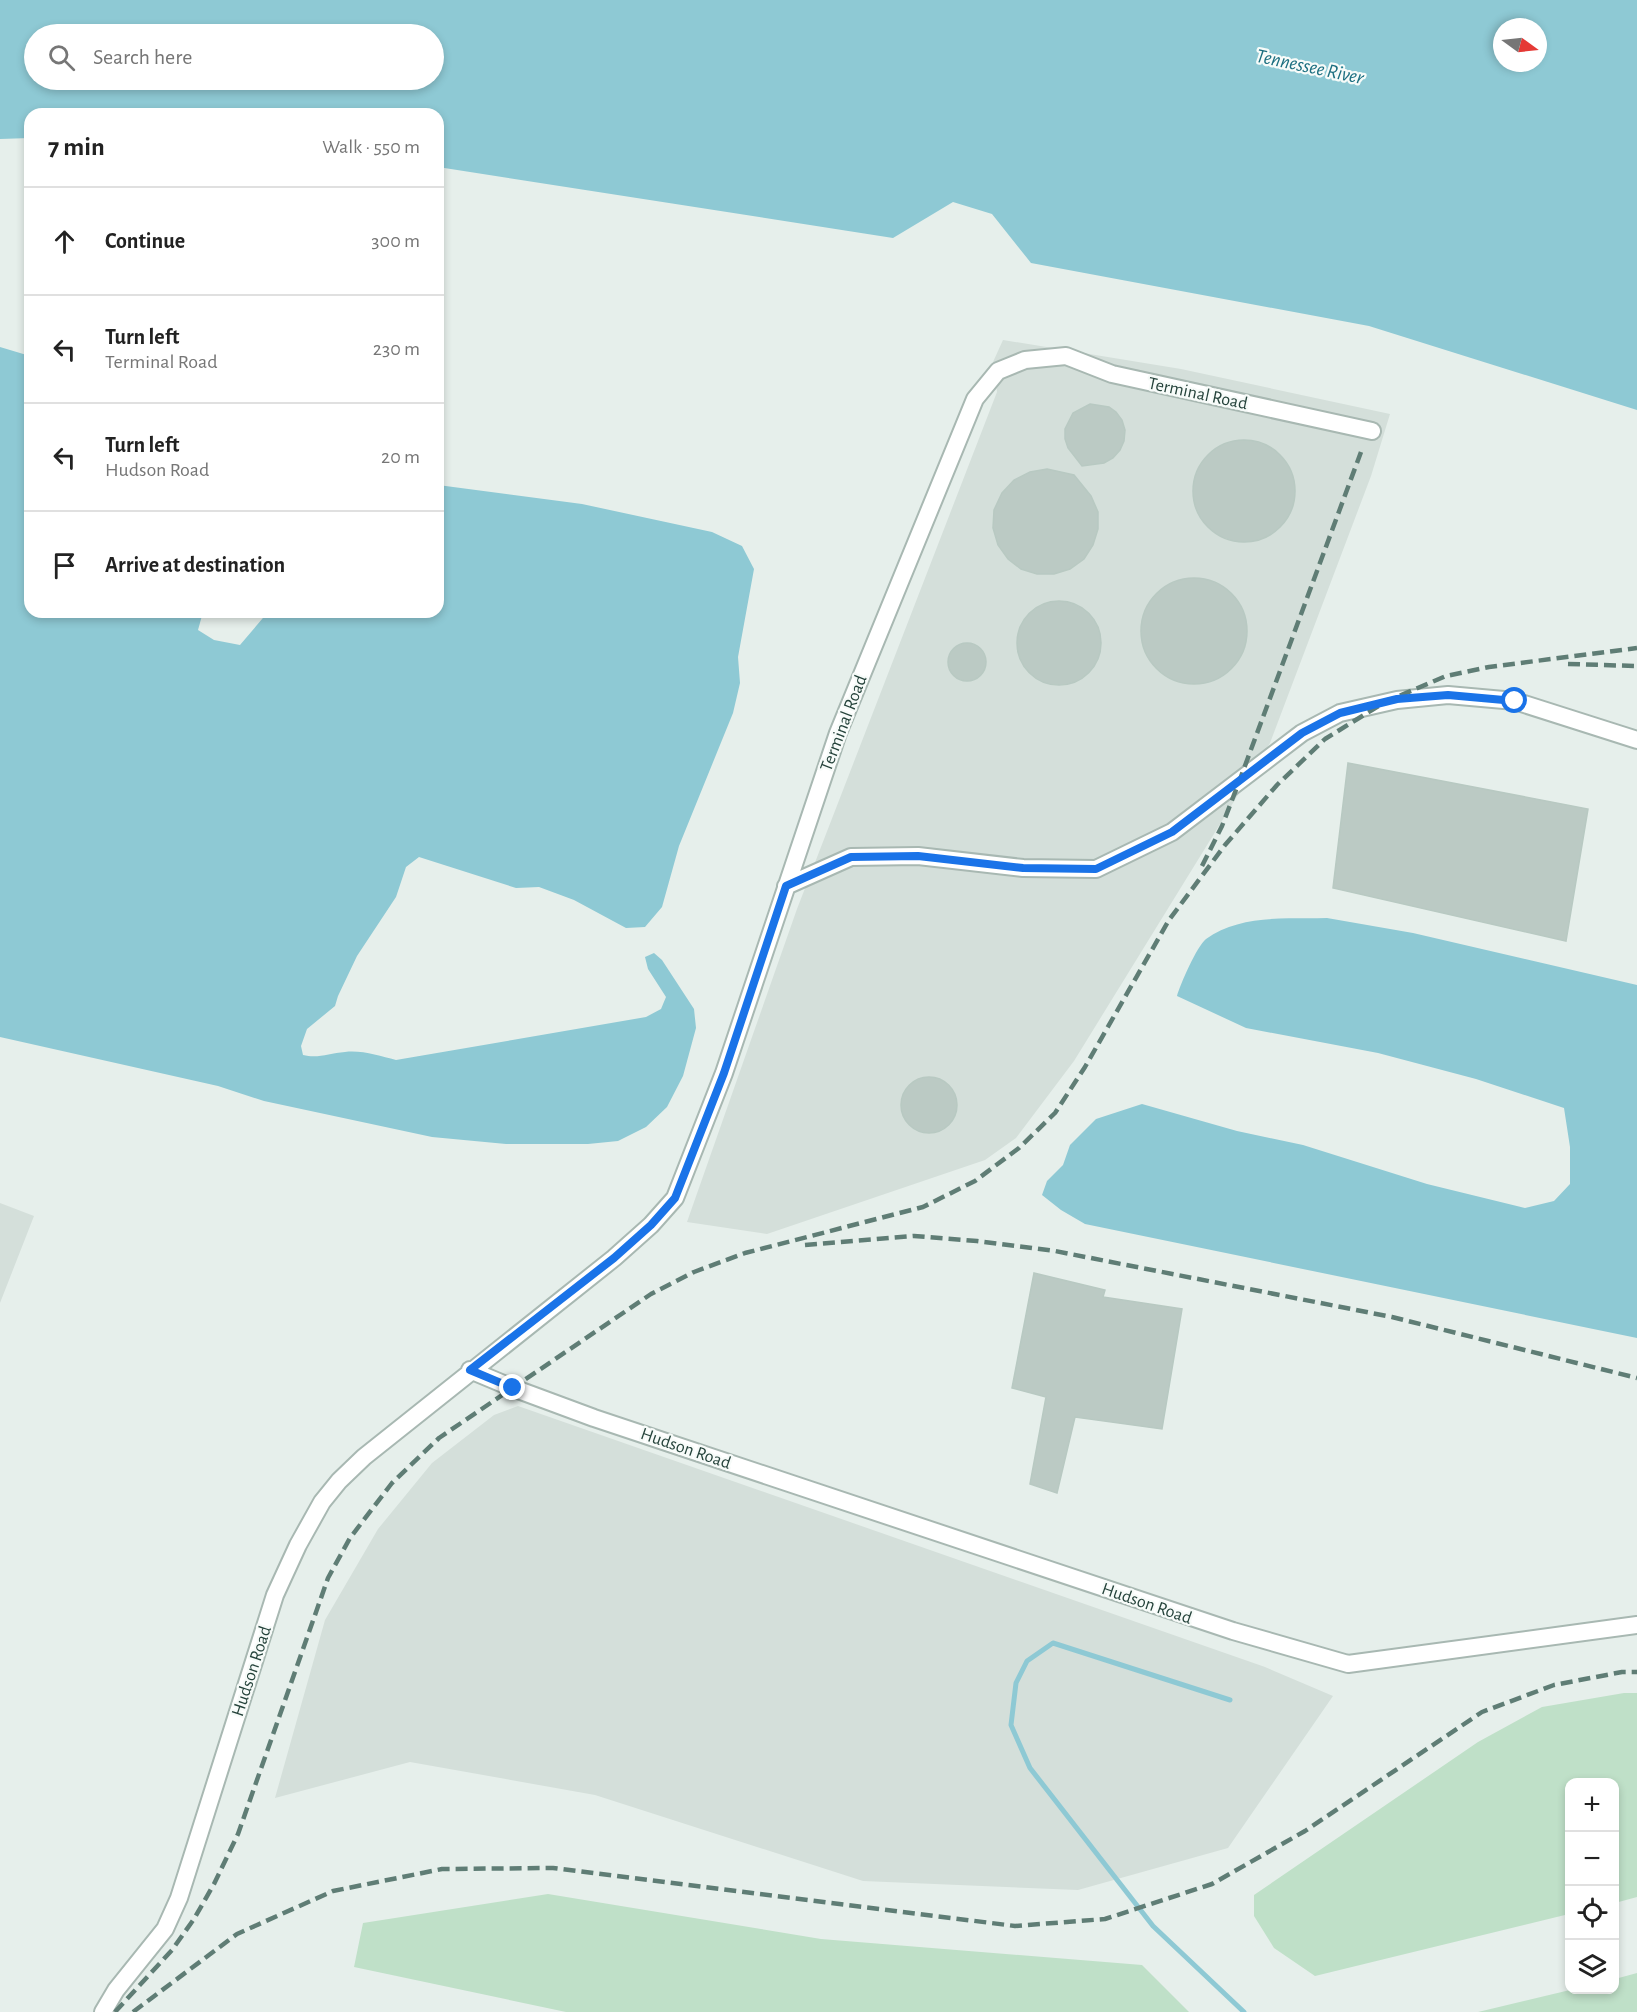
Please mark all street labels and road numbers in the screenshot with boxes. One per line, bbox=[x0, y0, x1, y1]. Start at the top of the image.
street label: Terminal Road bbox=[1146, 375, 1249, 413]
street label: Terminal Road bbox=[817, 673, 870, 774]
street label: Hudson Road bbox=[638, 1425, 733, 1473]
street label: Hudson Road bbox=[1099, 1580, 1194, 1628]
street label: Hudson Road bbox=[229, 1624, 275, 1719]

